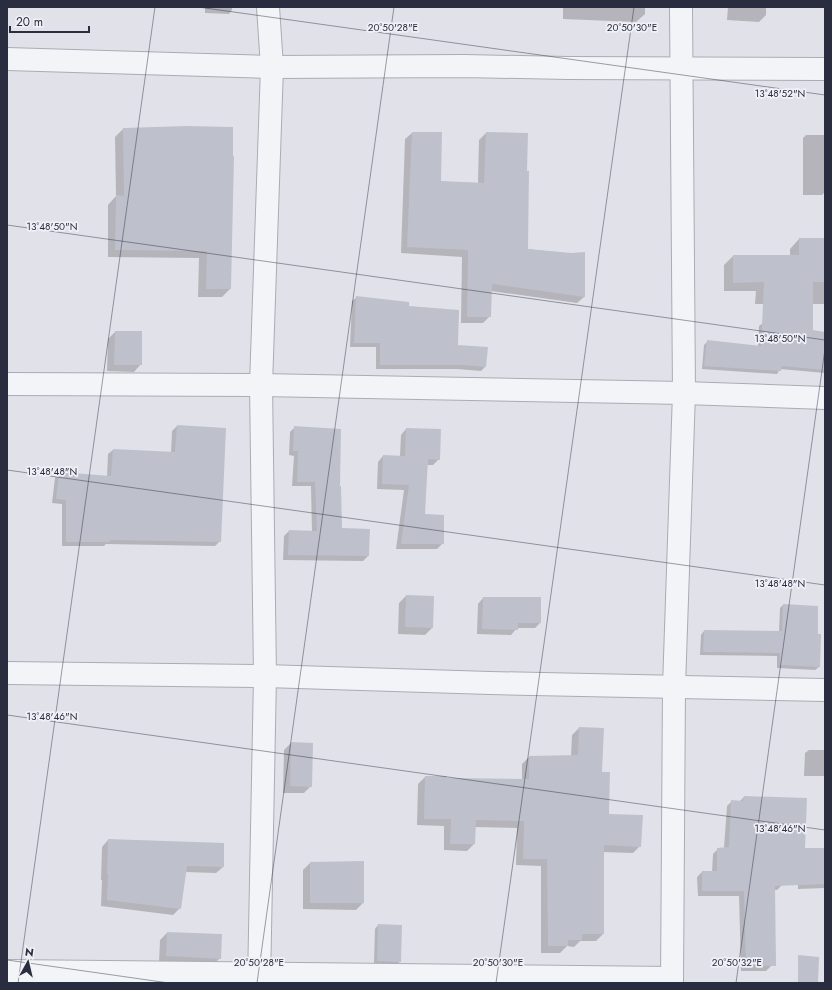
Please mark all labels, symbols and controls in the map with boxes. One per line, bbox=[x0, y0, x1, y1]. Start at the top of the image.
scale bar bbox=[10, 8, 89, 34]
text: 20 m bbox=[16, 13, 43, 31]
text: 20°50'28"E bbox=[368, 20, 418, 35]
text: 20°50'30"E bbox=[607, 20, 657, 35]
text: 13°48'52"N bbox=[755, 86, 805, 101]
text: 13°48'50"N bbox=[27, 219, 77, 234]
text: 13°48'50"N bbox=[755, 331, 805, 346]
text: 13°48'48"N bbox=[27, 464, 77, 479]
text: 13°48'48"N bbox=[755, 576, 805, 591]
text: 13°48'46"N bbox=[27, 709, 77, 724]
text: 13°48'46"N bbox=[755, 821, 805, 836]
north arrow bbox=[8, 942, 48, 982]
text: N bbox=[24, 944, 35, 961]
text: 20°50'28"E bbox=[234, 955, 284, 970]
text: 20°50'30"E bbox=[473, 955, 523, 970]
text: 20°50'32"E bbox=[712, 955, 762, 970]

